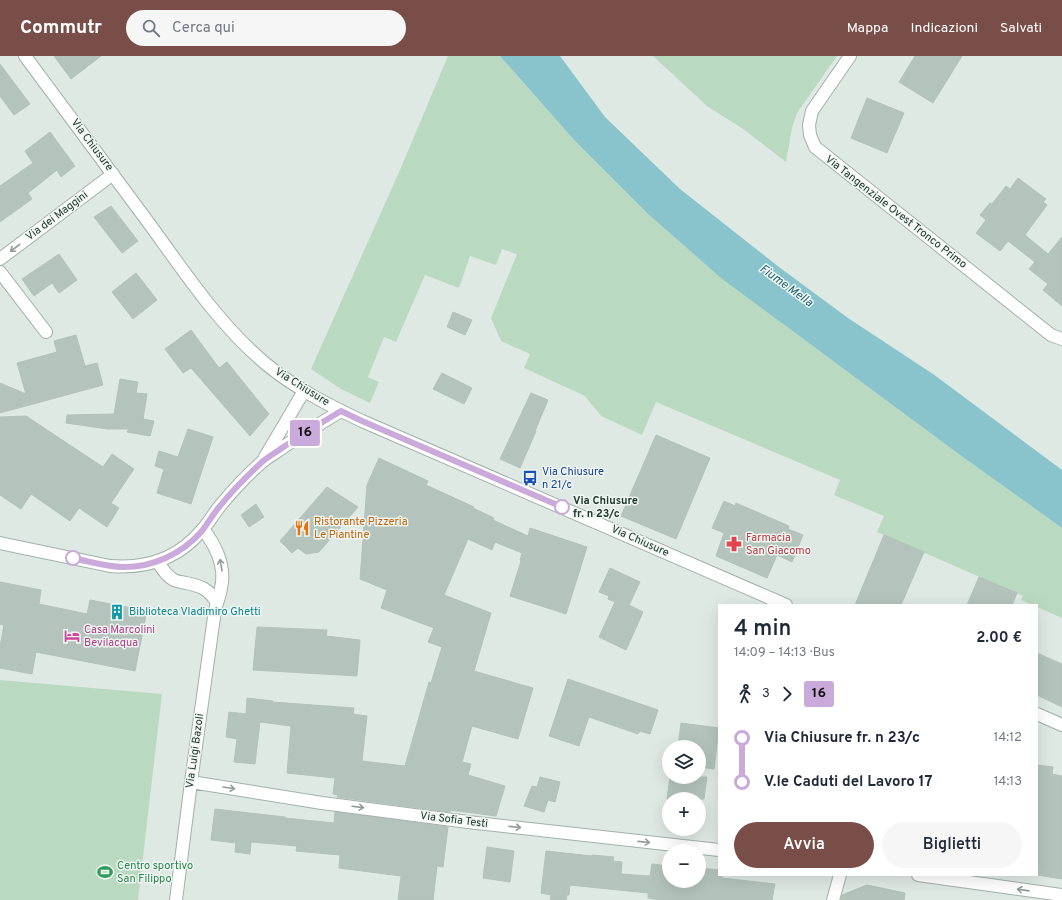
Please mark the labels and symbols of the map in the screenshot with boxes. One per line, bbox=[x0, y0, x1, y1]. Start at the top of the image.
street label: Via Chiusure bbox=[68, 116, 116, 174]
street label: Via Tangenziale Ovest Tronco Primo bbox=[822, 152, 970, 272]
street label: Via dei Maggini bbox=[23, 188, 91, 244]
one-way arrow bbox=[10, 244, 21, 252]
water label: Fiume Mella bbox=[756, 261, 817, 311]
street label: Via Chiusure bbox=[272, 365, 332, 409]
line badge: 16 bbox=[287, 420, 323, 446]
place label: Via Chiusure n 21/c bbox=[542, 465, 604, 492]
bus stop icon: Via Chiusure n 21/c bbox=[521, 469, 539, 487]
place label: Via Chiusure fr. n 23/c bbox=[573, 494, 638, 521]
marker: Via Chiusure fr. n 23/c bbox=[554, 499, 570, 515]
place label: Ristorante Pizzeria Le Piantine bbox=[314, 515, 408, 542]
restaurant icon: Ristorante Pizzeria Le Piantine bbox=[293, 519, 311, 537]
street label: Via Chiusure bbox=[609, 522, 671, 560]
place label: Farmacia San Giacomo bbox=[746, 531, 811, 558]
pharmacy icon: Farmacia San Giacomo bbox=[725, 535, 743, 553]
unlabelled marker bbox=[65, 550, 81, 566]
one-way arrow bbox=[216, 559, 224, 572]
building icon: Biblioteca Vladimiro Ghetti bbox=[108, 603, 126, 621]
place label: Biblioteca Vladimiro Ghetti bbox=[129, 605, 261, 619]
place label: Casa Marcolini Bevilacqua bbox=[84, 623, 155, 650]
hotel icon: Casa Marcolini Bevilacqua bbox=[63, 627, 81, 645]
street label: Via Luigi Bazoli bbox=[183, 713, 207, 789]
one-way arrow bbox=[222, 784, 235, 792]
one-way arrow bbox=[351, 804, 364, 811]
street label: Via Sofia Testi bbox=[419, 809, 489, 831]
one-way arrow bbox=[508, 823, 521, 831]
one-way arrow bbox=[637, 838, 650, 846]
place label: Centro sportivo San Filippo bbox=[117, 859, 193, 886]
sports icon: Centro sportivo San Filippo bbox=[96, 863, 114, 881]
one-way arrow bbox=[1017, 886, 1030, 894]

